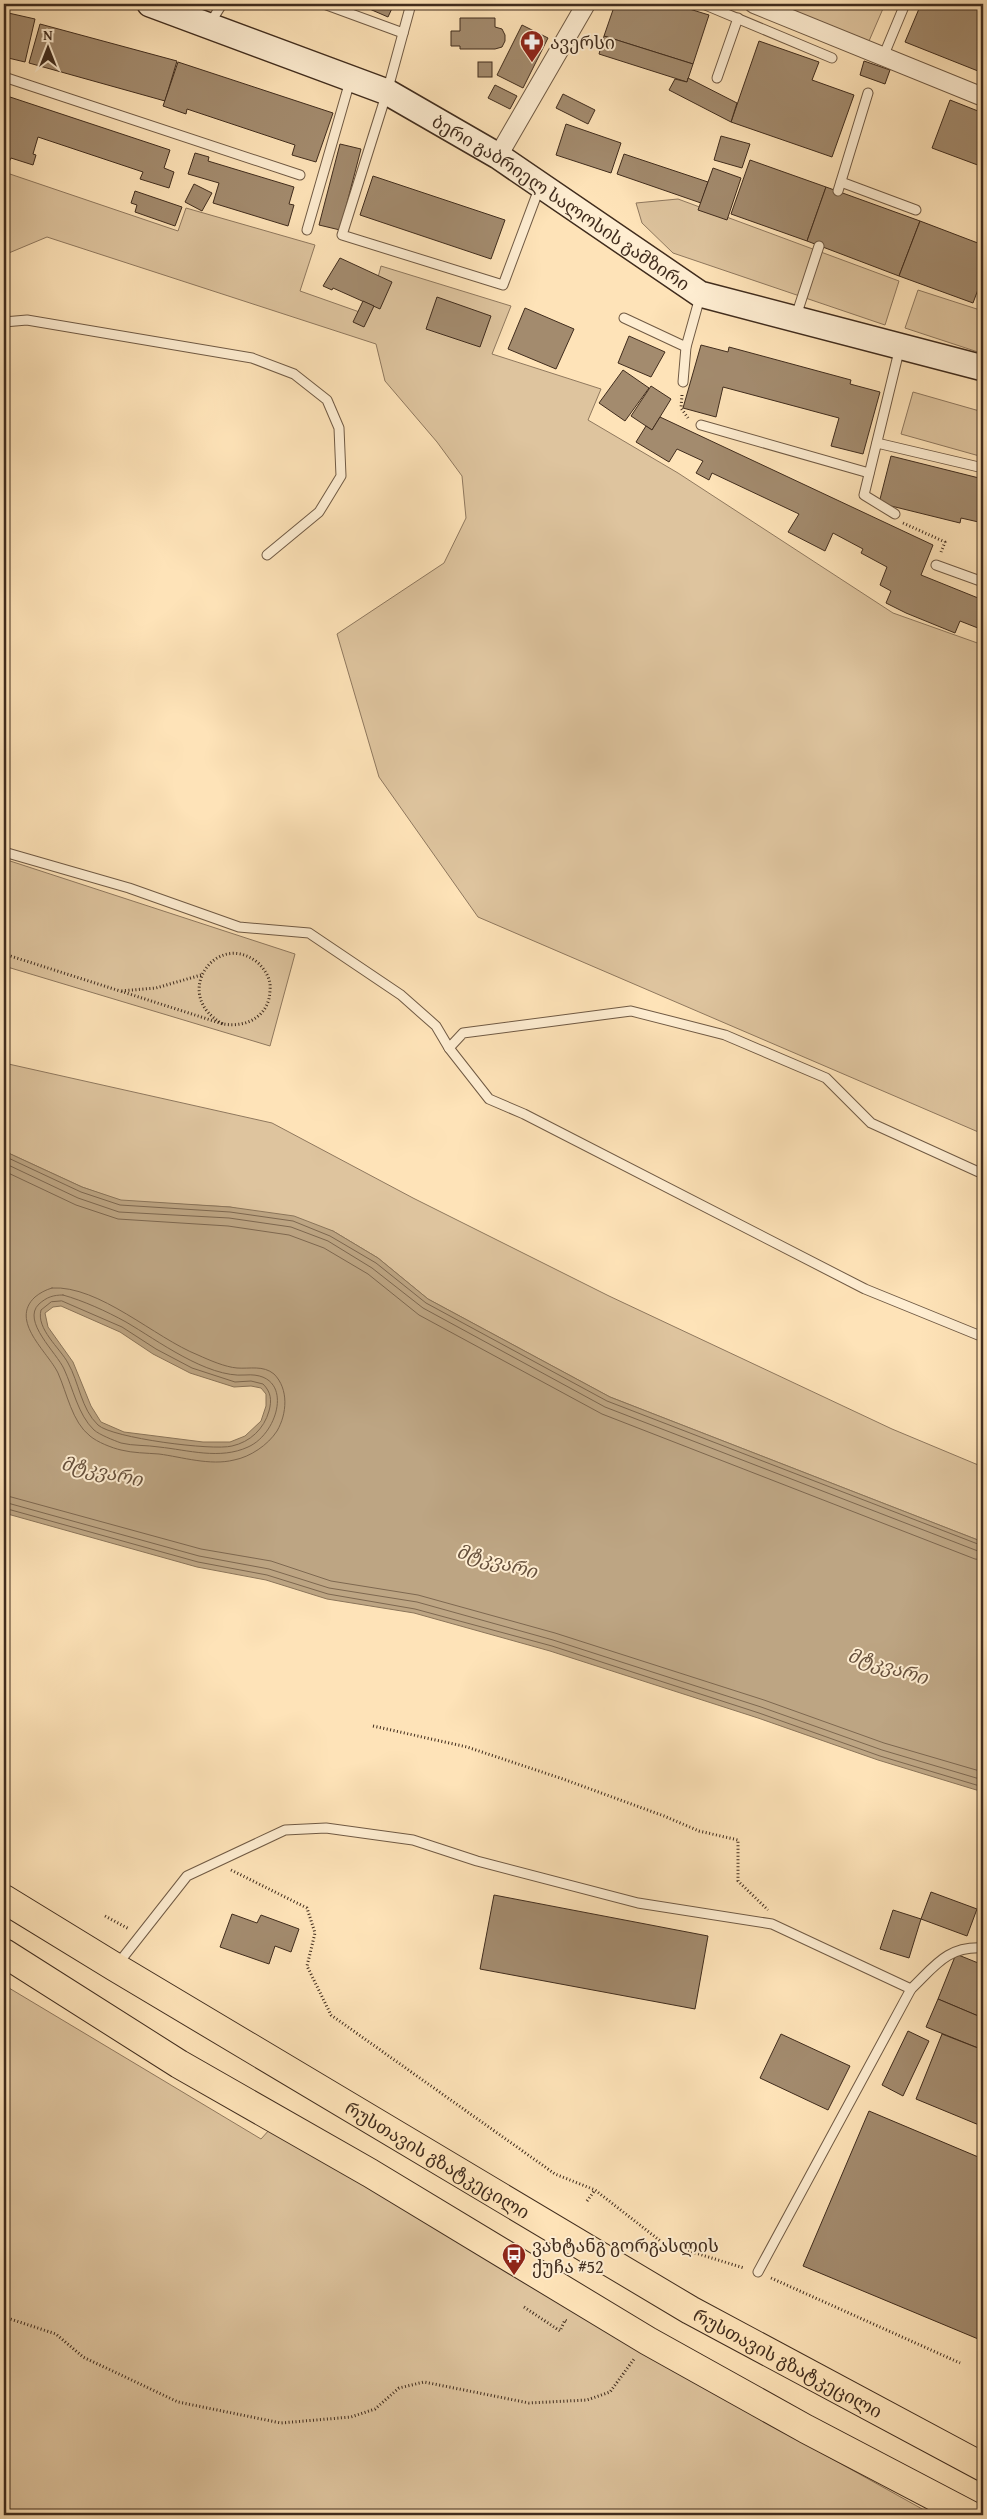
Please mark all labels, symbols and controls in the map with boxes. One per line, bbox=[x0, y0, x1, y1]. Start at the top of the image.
north arrow bbox=[22, 22, 72, 72]
text: N bbox=[43, 25, 53, 45]
pharmacy icon: ავერსი bbox=[519, 29, 545, 63]
place label: ავერსი bbox=[550, 29, 615, 56]
street label: ბერი გაბრიელ სალოსის გამზირი bbox=[427, 107, 696, 297]
water label: მტკვარი bbox=[59, 1449, 146, 1494]
water label: მტკვარი bbox=[454, 1537, 542, 1585]
water label: მტკვარი bbox=[845, 1641, 933, 1692]
street label: რუსთავის გზატკეცილი bbox=[340, 2094, 535, 2225]
place label: ვახტანგ გორგასლის ქუჩა #52 bbox=[532, 2232, 719, 2280]
bus stop icon: ვახტანგ გორგასლის ქუჩა #52 bbox=[501, 2242, 527, 2276]
street label: რუსთავის გზატკეცილი bbox=[689, 2301, 887, 2424]

